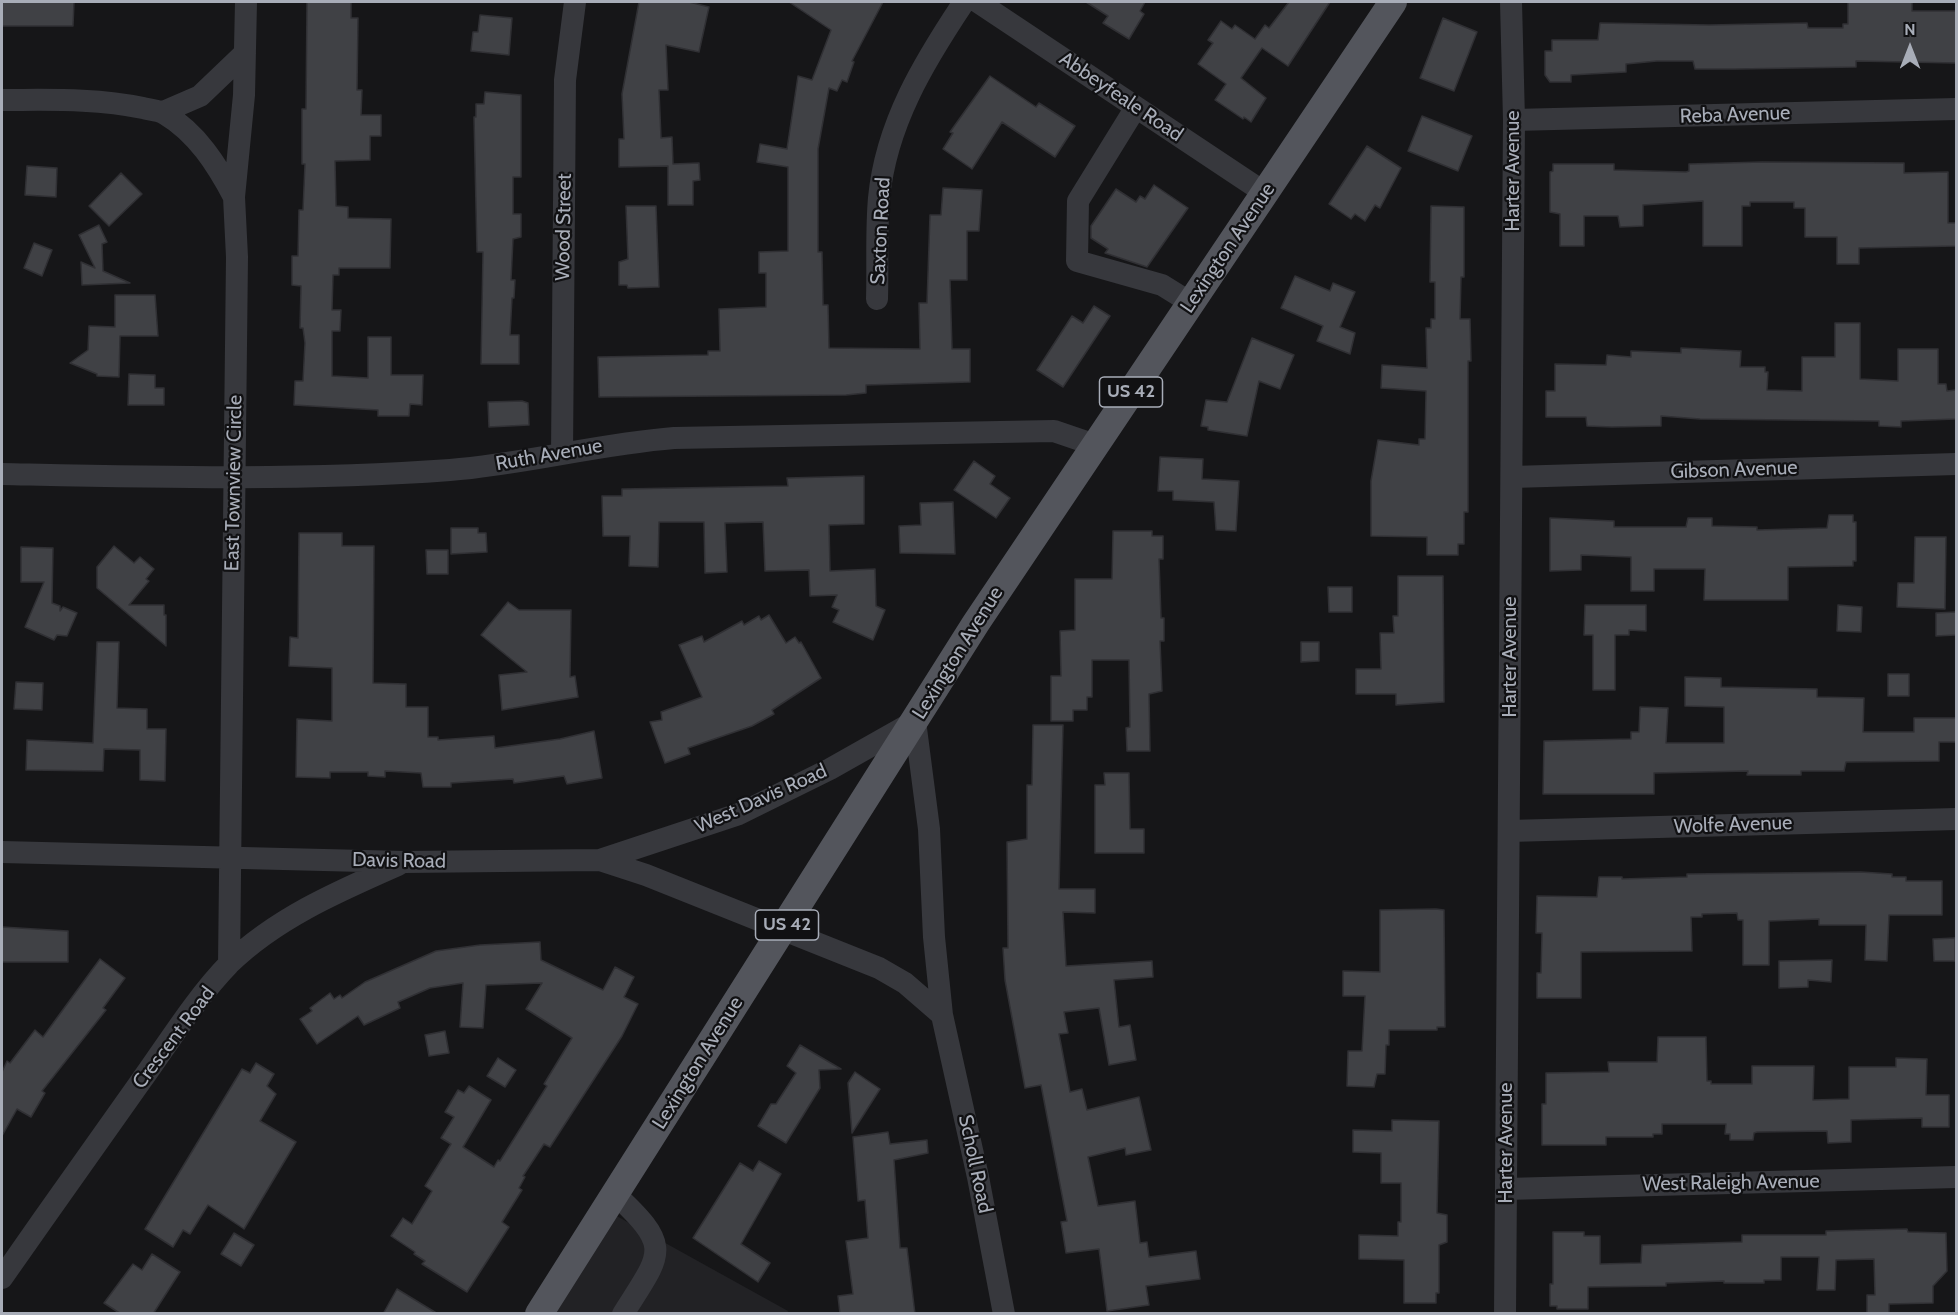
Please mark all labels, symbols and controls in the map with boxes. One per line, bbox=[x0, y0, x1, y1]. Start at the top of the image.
north arrow bbox=[1880, 18, 1940, 78]
text: N bbox=[1904, 20, 1916, 39]
street label: Abbeyfeale Road bbox=[1055, 47, 1187, 147]
street label: Reba Avenue bbox=[1679, 101, 1791, 129]
street label: Harter Avenue bbox=[1501, 111, 1525, 231]
street label: Wood Street bbox=[551, 173, 577, 281]
street label: Saxton Road bbox=[866, 177, 896, 285]
street label: Lexington Avenue bbox=[1176, 178, 1280, 318]
road number: US 42 bbox=[1100, 377, 1162, 407]
street label: East Townview Circle bbox=[220, 395, 248, 571]
street label: Ruth Avenue bbox=[494, 434, 604, 476]
street label: Gibson Avenue bbox=[1670, 456, 1798, 484]
street label: Lexington Avenue bbox=[908, 582, 1008, 724]
street label: Harter Avenue bbox=[1498, 597, 1522, 717]
street label: West Davis Road bbox=[691, 759, 831, 839]
street label: Wolfe Avenue bbox=[1673, 811, 1793, 839]
street label: Davis Road bbox=[352, 848, 446, 874]
road number: US 42 bbox=[756, 910, 818, 940]
street label: Crescent Road bbox=[128, 982, 220, 1094]
street label: Lexington Avenue bbox=[648, 992, 748, 1134]
street label: Harter Avenue bbox=[1494, 1083, 1518, 1203]
street label: Scholl Road bbox=[953, 1113, 997, 1215]
street label: West Raleigh Avenue bbox=[1642, 1169, 1820, 1197]

